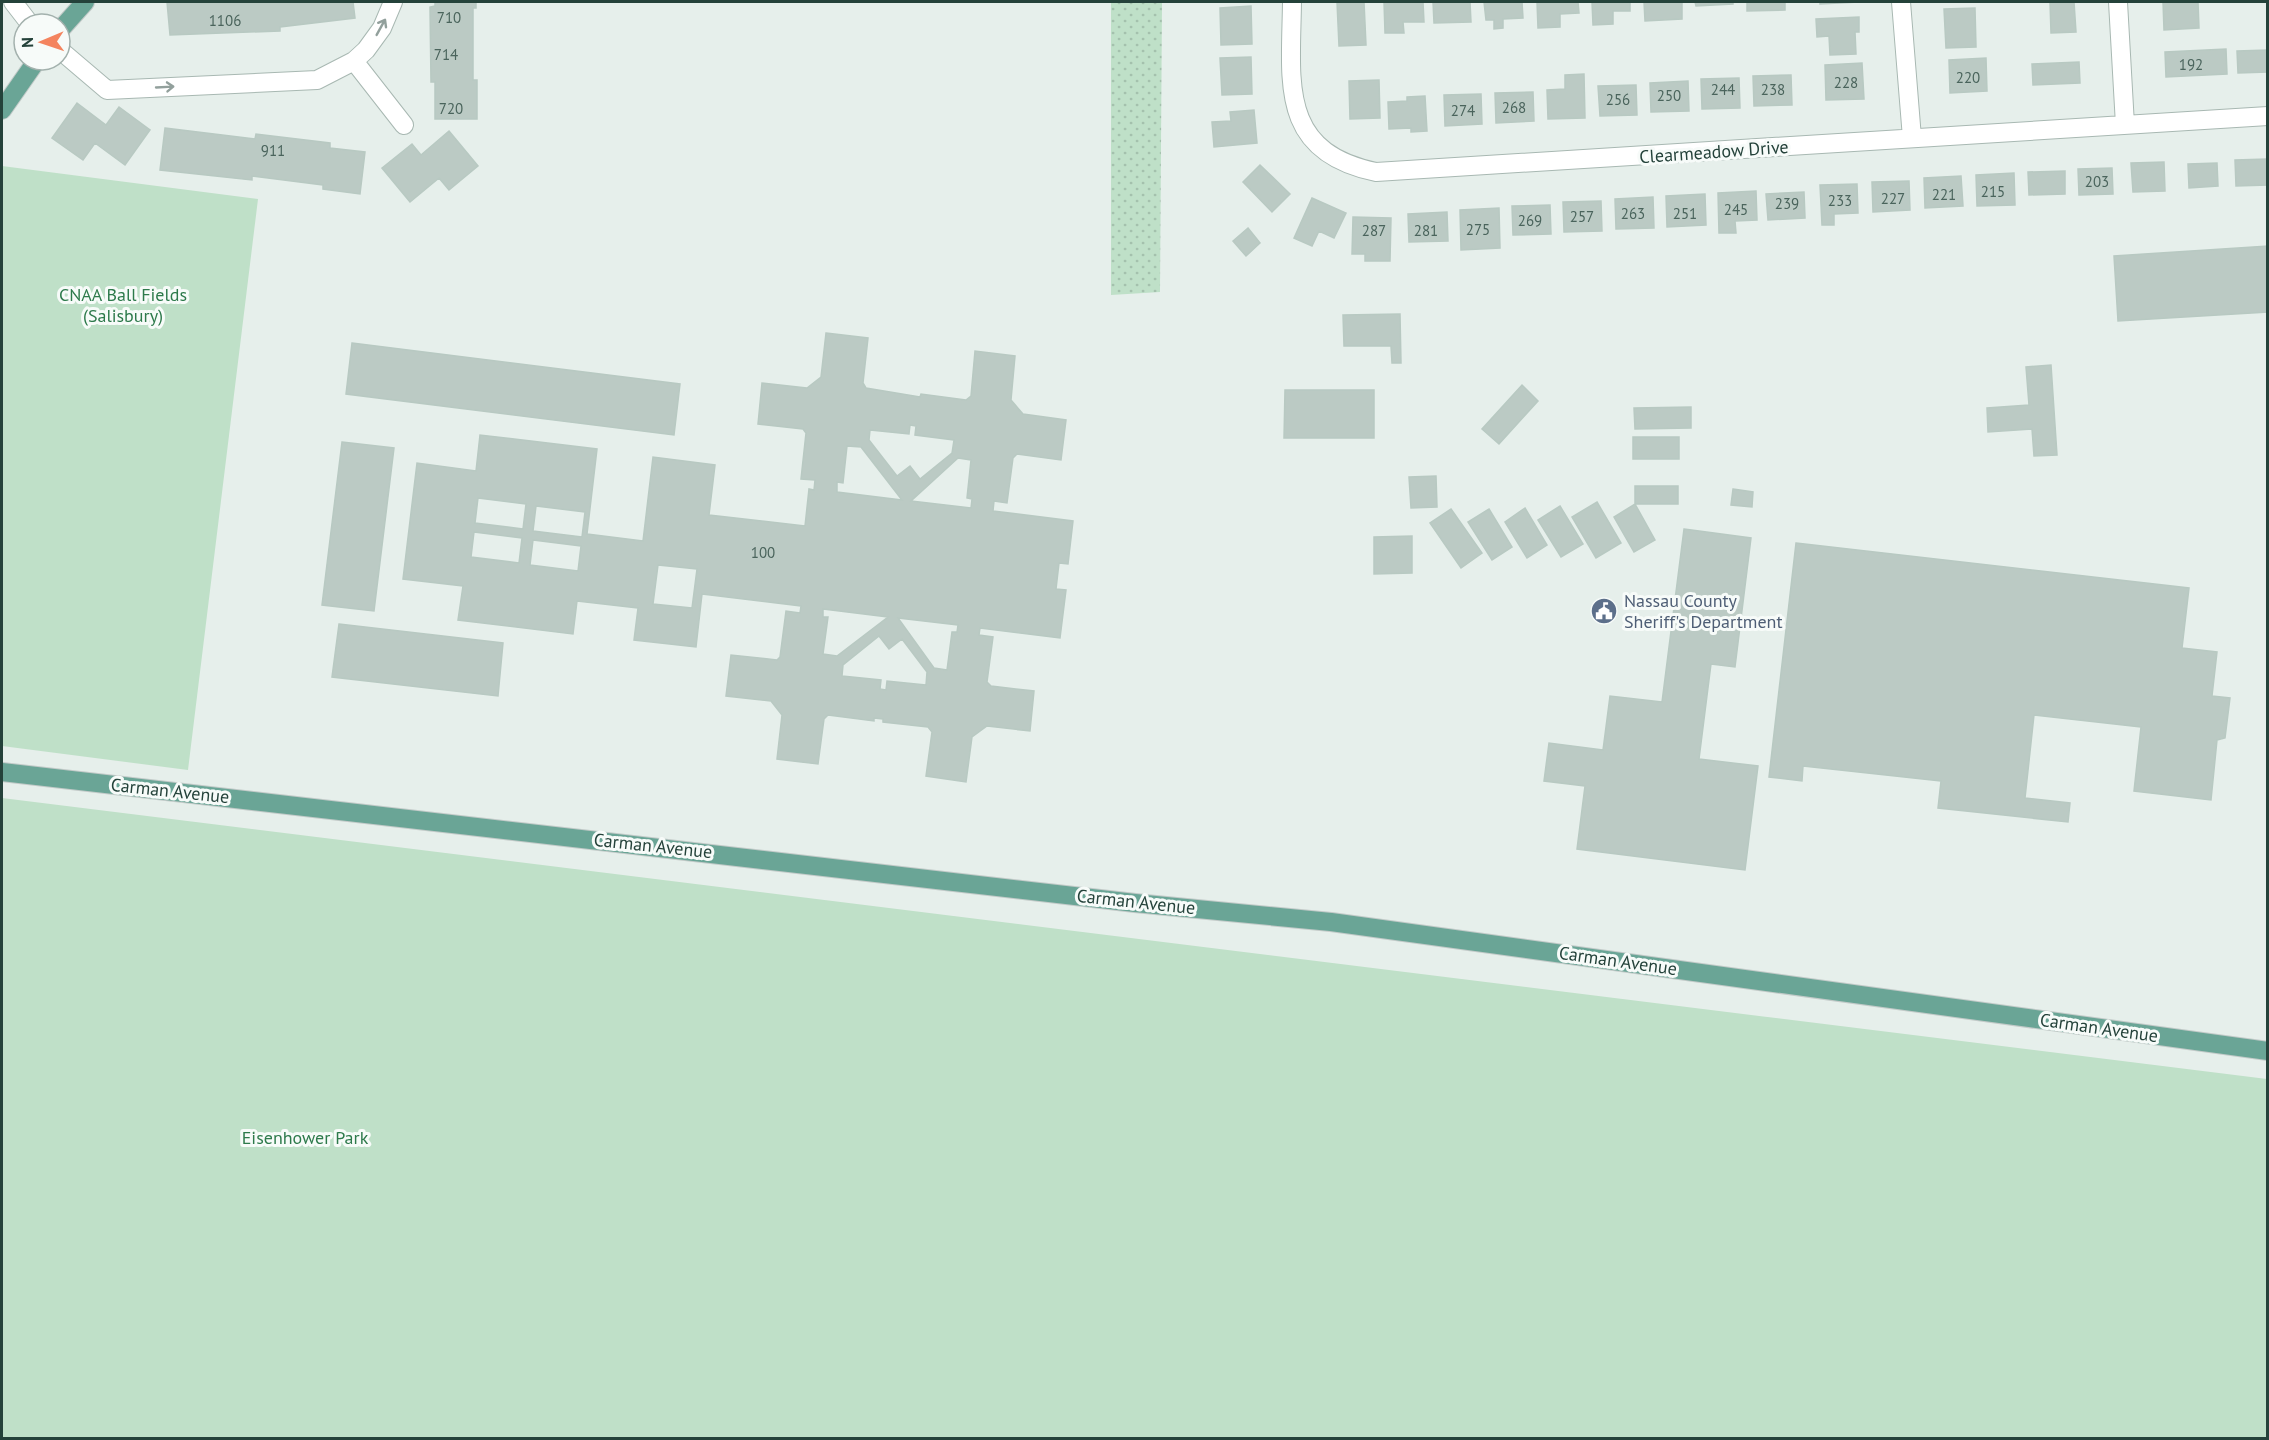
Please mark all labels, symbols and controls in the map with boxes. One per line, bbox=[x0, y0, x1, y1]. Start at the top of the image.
house number: 710 bbox=[437, 8, 461, 27]
house number: 1106 bbox=[209, 11, 241, 30]
north arrow bbox=[12, 12, 72, 72]
one-way arrow bbox=[375, 19, 387, 36]
text: N bbox=[17, 37, 37, 48]
house number: 714 bbox=[434, 45, 458, 64]
house number: 192 bbox=[2179, 55, 2203, 74]
house number: 220 bbox=[1956, 68, 1980, 87]
house number: 228 bbox=[1834, 73, 1858, 92]
house number: 244 bbox=[1711, 80, 1735, 99]
house number: 238 bbox=[1761, 80, 1785, 99]
one-way arrow bbox=[155, 81, 175, 92]
house number: 250 bbox=[1657, 86, 1681, 105]
house number: 256 bbox=[1606, 90, 1630, 109]
house number: 268 bbox=[1502, 98, 1526, 117]
house number: 720 bbox=[439, 99, 463, 118]
house number: 274 bbox=[1451, 101, 1475, 120]
street label: Clearmeadow Drive bbox=[1639, 135, 1789, 168]
house number: 911 bbox=[261, 141, 285, 160]
house number: 203 bbox=[2085, 172, 2109, 191]
house number: 215 bbox=[1981, 182, 2005, 201]
house number: 221 bbox=[1932, 185, 1956, 204]
house number: 227 bbox=[1881, 189, 1905, 208]
house number: 233 bbox=[1828, 191, 1852, 210]
house number: 239 bbox=[1775, 194, 1799, 213]
house number: 245 bbox=[1724, 200, 1748, 219]
house number: 263 bbox=[1621, 204, 1645, 223]
house number: 251 bbox=[1673, 204, 1697, 223]
house number: 257 bbox=[1570, 207, 1594, 226]
house number: 269 bbox=[1518, 211, 1542, 230]
house number: 275 bbox=[1466, 220, 1490, 239]
house number: 287 bbox=[1362, 221, 1386, 240]
house number: 281 bbox=[1414, 221, 1438, 240]
park label: CNAA Ball Fields (Salisbury) bbox=[59, 283, 187, 327]
house number: 100 bbox=[751, 543, 775, 562]
place label: Nassau County Sheriff's Department bbox=[1624, 589, 1783, 633]
public building icon: Nassau County Sheriff's Department bbox=[1589, 596, 1619, 626]
street label: Carman Avenue bbox=[110, 773, 230, 808]
street label: Carman Avenue bbox=[593, 828, 713, 863]
street label: Carman Avenue bbox=[1076, 884, 1196, 919]
street label: Carman Avenue bbox=[1558, 941, 1679, 980]
street label: Carman Avenue bbox=[2039, 1008, 2160, 1047]
park label: Eisenhower Park bbox=[242, 1126, 369, 1149]

